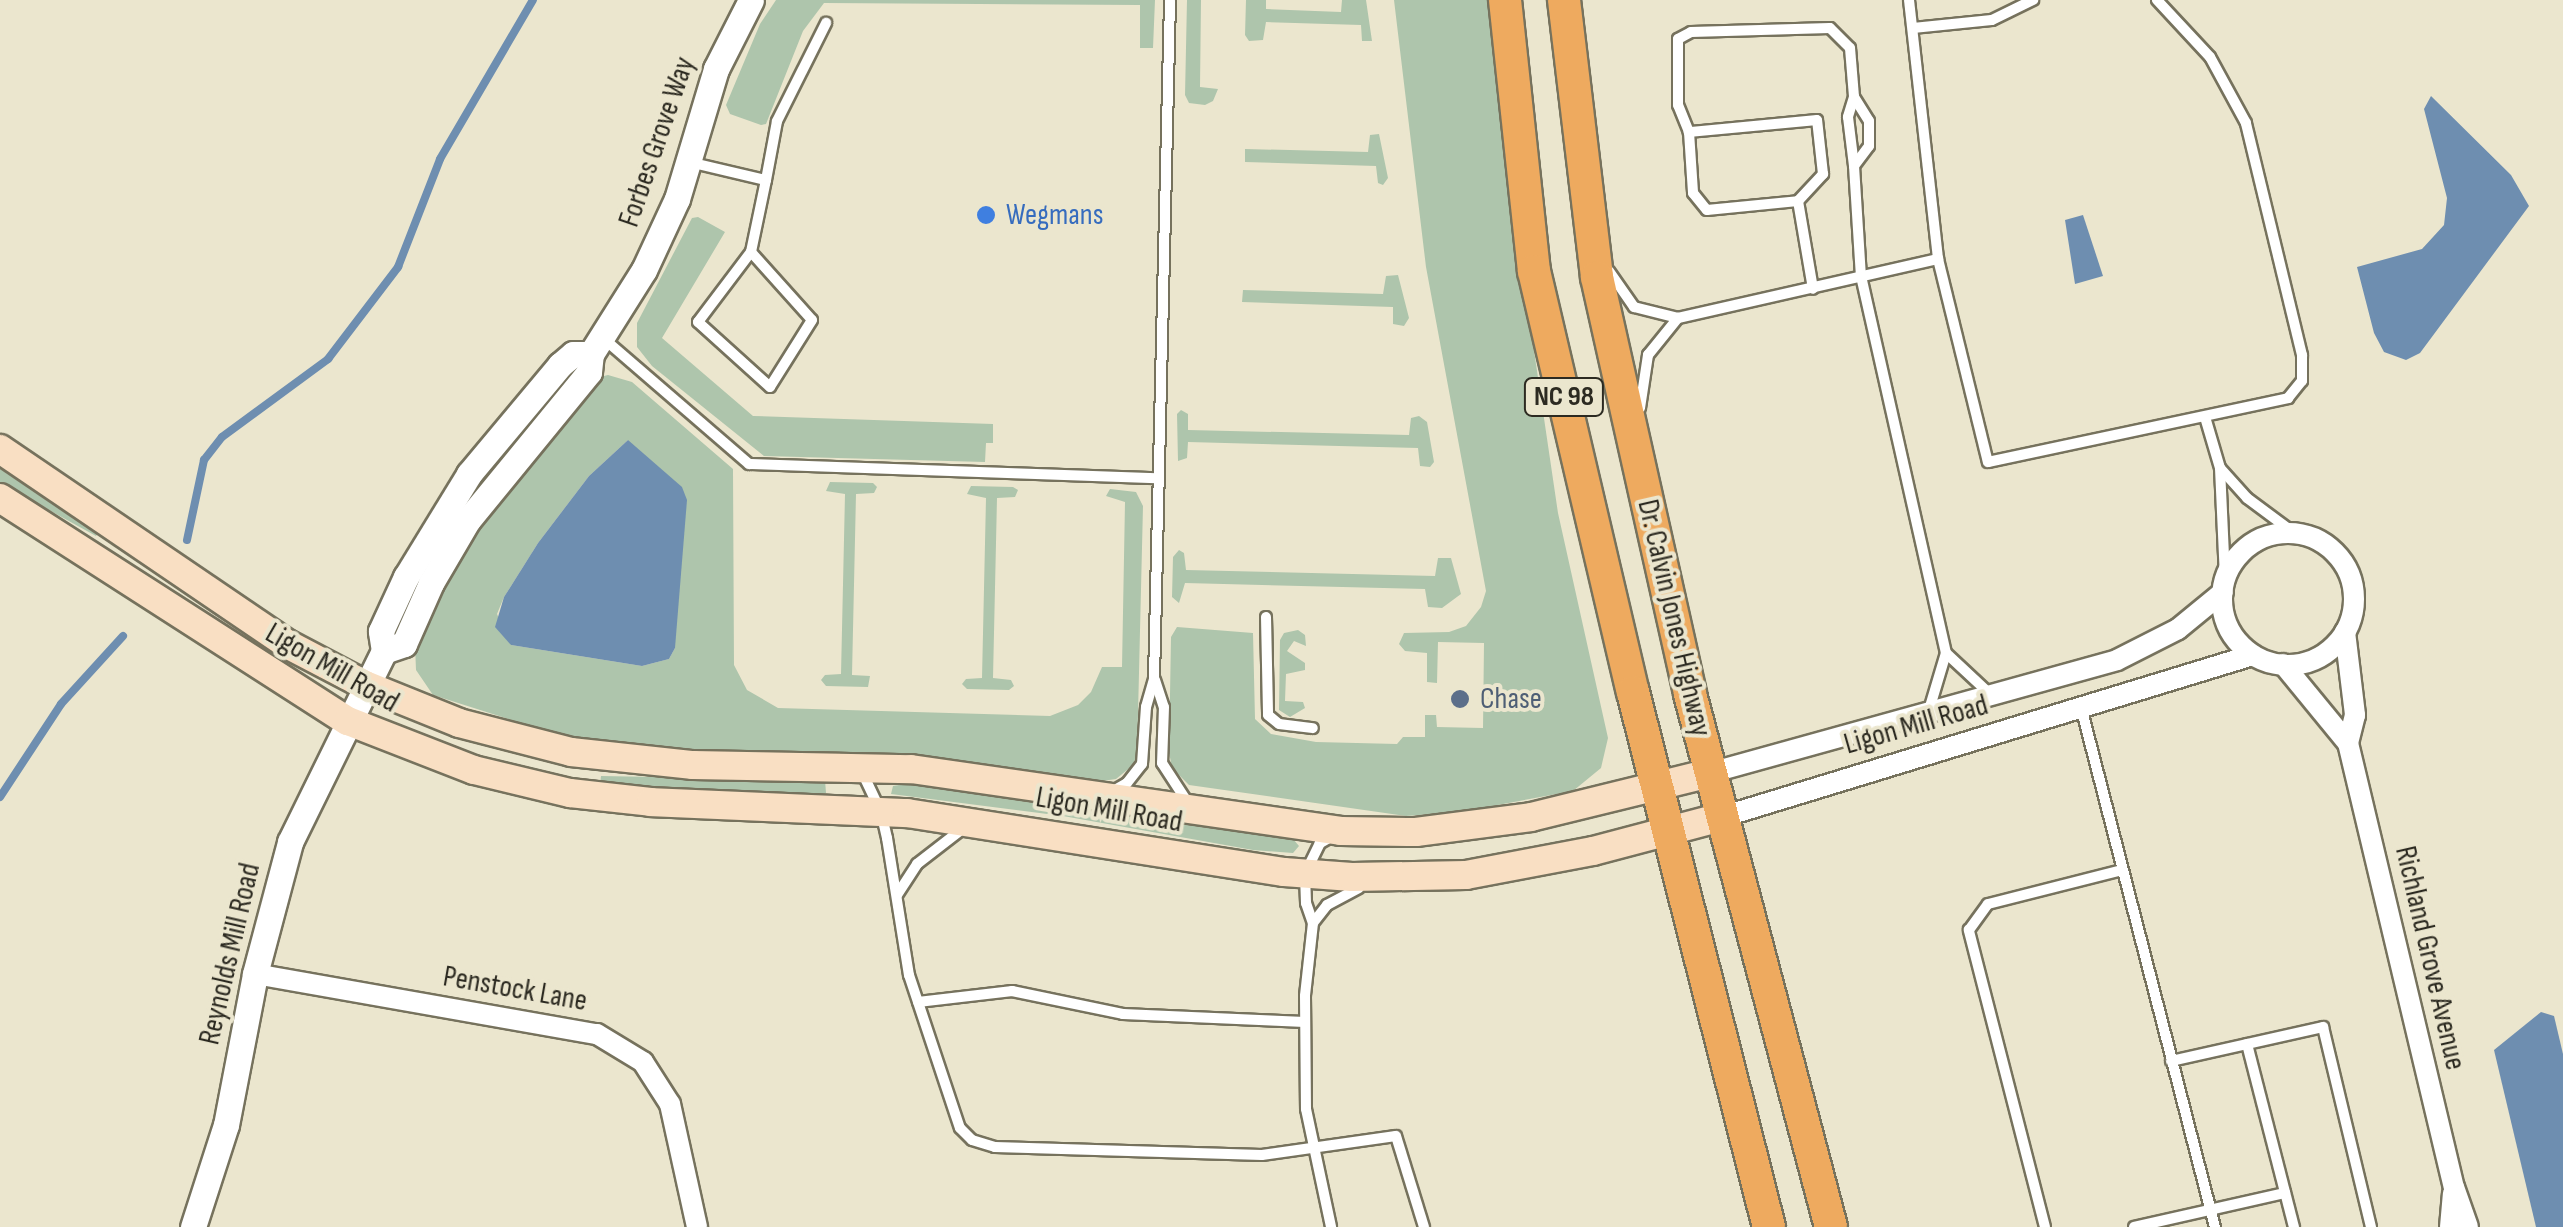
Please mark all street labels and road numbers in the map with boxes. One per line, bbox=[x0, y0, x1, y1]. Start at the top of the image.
street label: Forbes Grove Way bbox=[611, 52, 703, 232]
road number: NC 98 bbox=[1522, 374, 1606, 420]
street label: Dr. Calvin Jones Highway bbox=[1629, 496, 1719, 740]
street label: Ligon Mill Road bbox=[259, 615, 405, 721]
street label: Ligon Mill Road bbox=[1840, 687, 1992, 763]
street label: Ligon Mill Road bbox=[1033, 779, 1185, 841]
street label: Richland Grove Avenue bbox=[2387, 843, 2473, 1073]
street label: Reynolds Mill Road bbox=[192, 860, 268, 1048]
street label: Penstock Lane bbox=[440, 959, 590, 1019]

